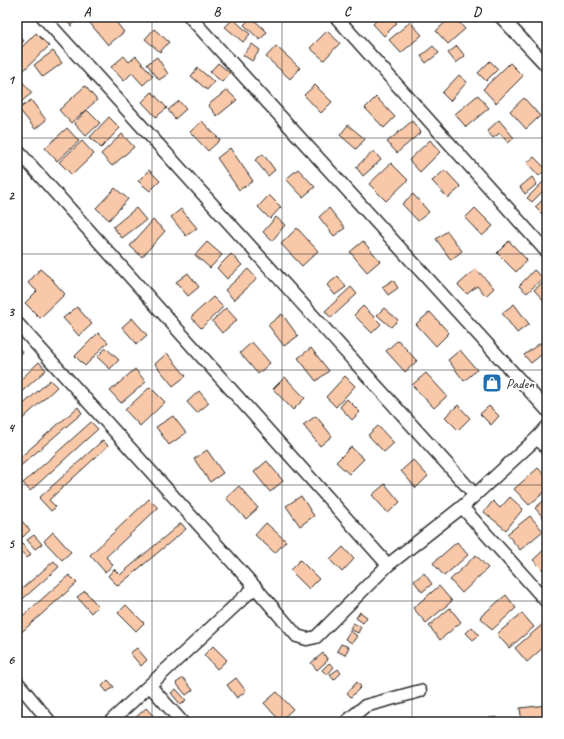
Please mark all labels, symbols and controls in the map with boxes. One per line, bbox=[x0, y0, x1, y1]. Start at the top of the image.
text: A bbox=[84, 4, 92, 20]
text: B bbox=[214, 4, 222, 20]
text: C bbox=[344, 4, 352, 20]
text: D bbox=[473, 4, 482, 20]
text: 1 bbox=[8, 72, 16, 88]
text: 2 bbox=[8, 188, 15, 204]
text: 3 bbox=[8, 304, 15, 320]
shop icon: Paden bbox=[481, 372, 503, 394]
place label: Paden bbox=[506, 375, 535, 392]
text: 4 bbox=[8, 420, 16, 436]
text: 5 bbox=[8, 536, 15, 552]
text: 6 bbox=[8, 652, 15, 668]

